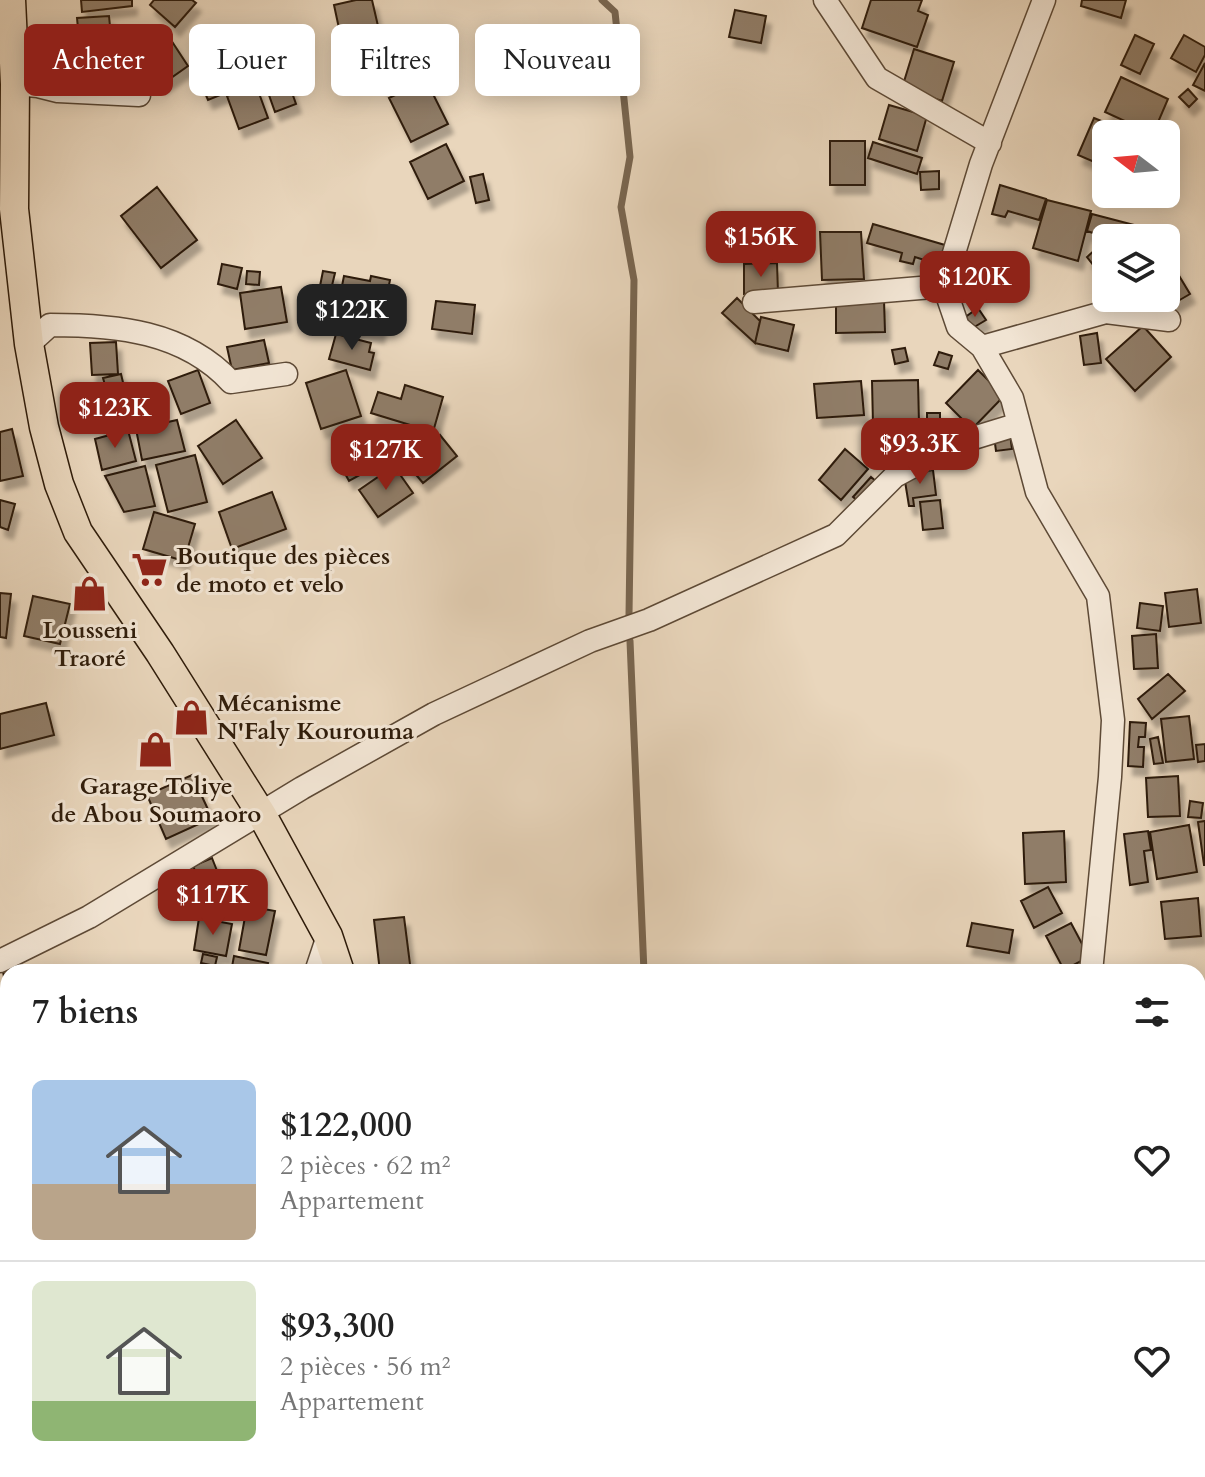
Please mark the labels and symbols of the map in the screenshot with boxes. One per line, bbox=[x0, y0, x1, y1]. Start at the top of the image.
north arrow bbox=[1092, 120, 1180, 208]
pin: $156K bbox=[705, 211, 817, 279]
pin: $120K bbox=[919, 251, 1031, 319]
pin: $122K bbox=[296, 284, 408, 352]
pin: $123K bbox=[59, 382, 171, 450]
pin: $93.3K bbox=[855, 418, 985, 486]
pin: $127K bbox=[330, 424, 442, 492]
place label: Boutique des pièces de moto et velo bbox=[176, 540, 390, 601]
supermarket icon: Boutique des pièces de moto et velo bbox=[131, 551, 169, 589]
shop icon: Lousseni Traoré bbox=[71, 574, 109, 612]
place label: Lousseni Traoré bbox=[43, 614, 138, 675]
place label: Mécanisme N'Faly Kourouma bbox=[217, 687, 414, 748]
shop icon: Mécanisme N'Faly Kourouma bbox=[172, 698, 210, 736]
shop icon: Garage Toliye de Abou Soumaoro bbox=[137, 730, 175, 768]
place label: Garage Toliye de Abou Soumaoro bbox=[51, 770, 261, 831]
pin: $117K bbox=[157, 869, 269, 937]

